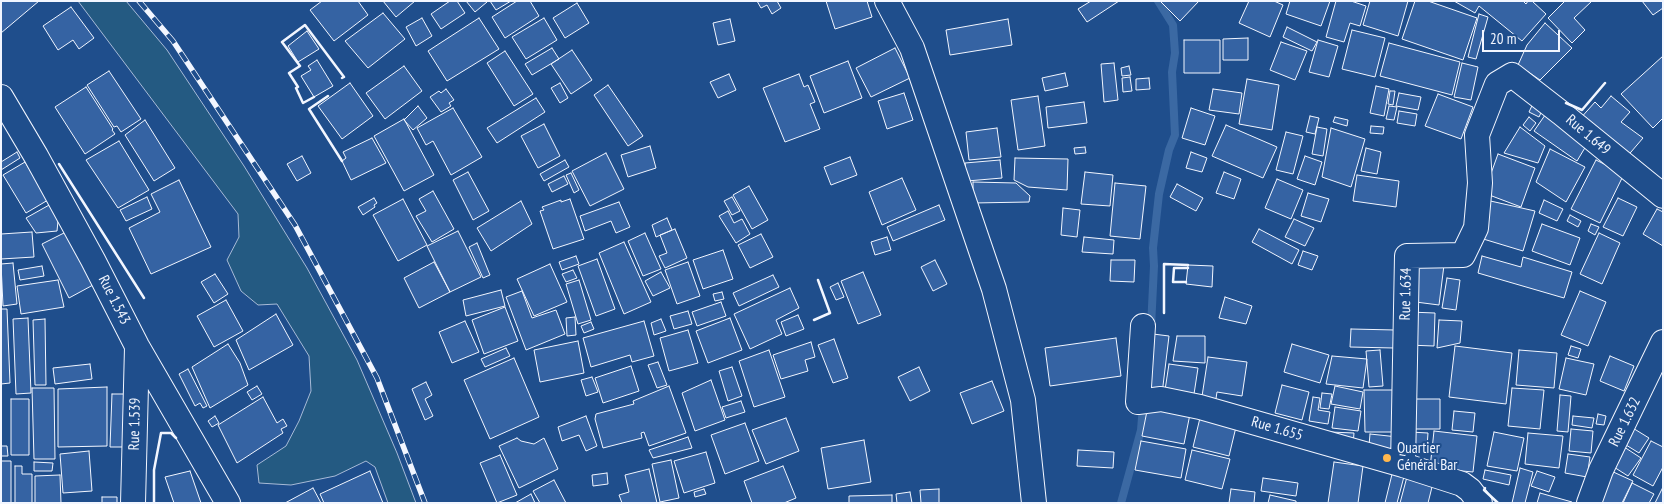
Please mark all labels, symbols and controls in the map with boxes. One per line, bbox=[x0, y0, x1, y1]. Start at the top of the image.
scale bar bbox=[1484, 20, 1562, 52]
text: 20 m bbox=[1490, 29, 1516, 48]
street label: Rue 1.649 bbox=[1562, 111, 1614, 159]
street label: Rue 1.634 bbox=[1397, 267, 1415, 321]
street label: Rue 1.543 bbox=[94, 272, 134, 328]
street label: Rue 1.632 bbox=[1605, 394, 1645, 450]
street label: Rue 1.539 bbox=[126, 397, 144, 451]
street label: Rue 1.655 bbox=[1249, 413, 1305, 445]
place label: Quartier Général Bar bbox=[1397, 440, 1457, 475]
marker: Quartier Général Bar bbox=[1381, 452, 1393, 464]

